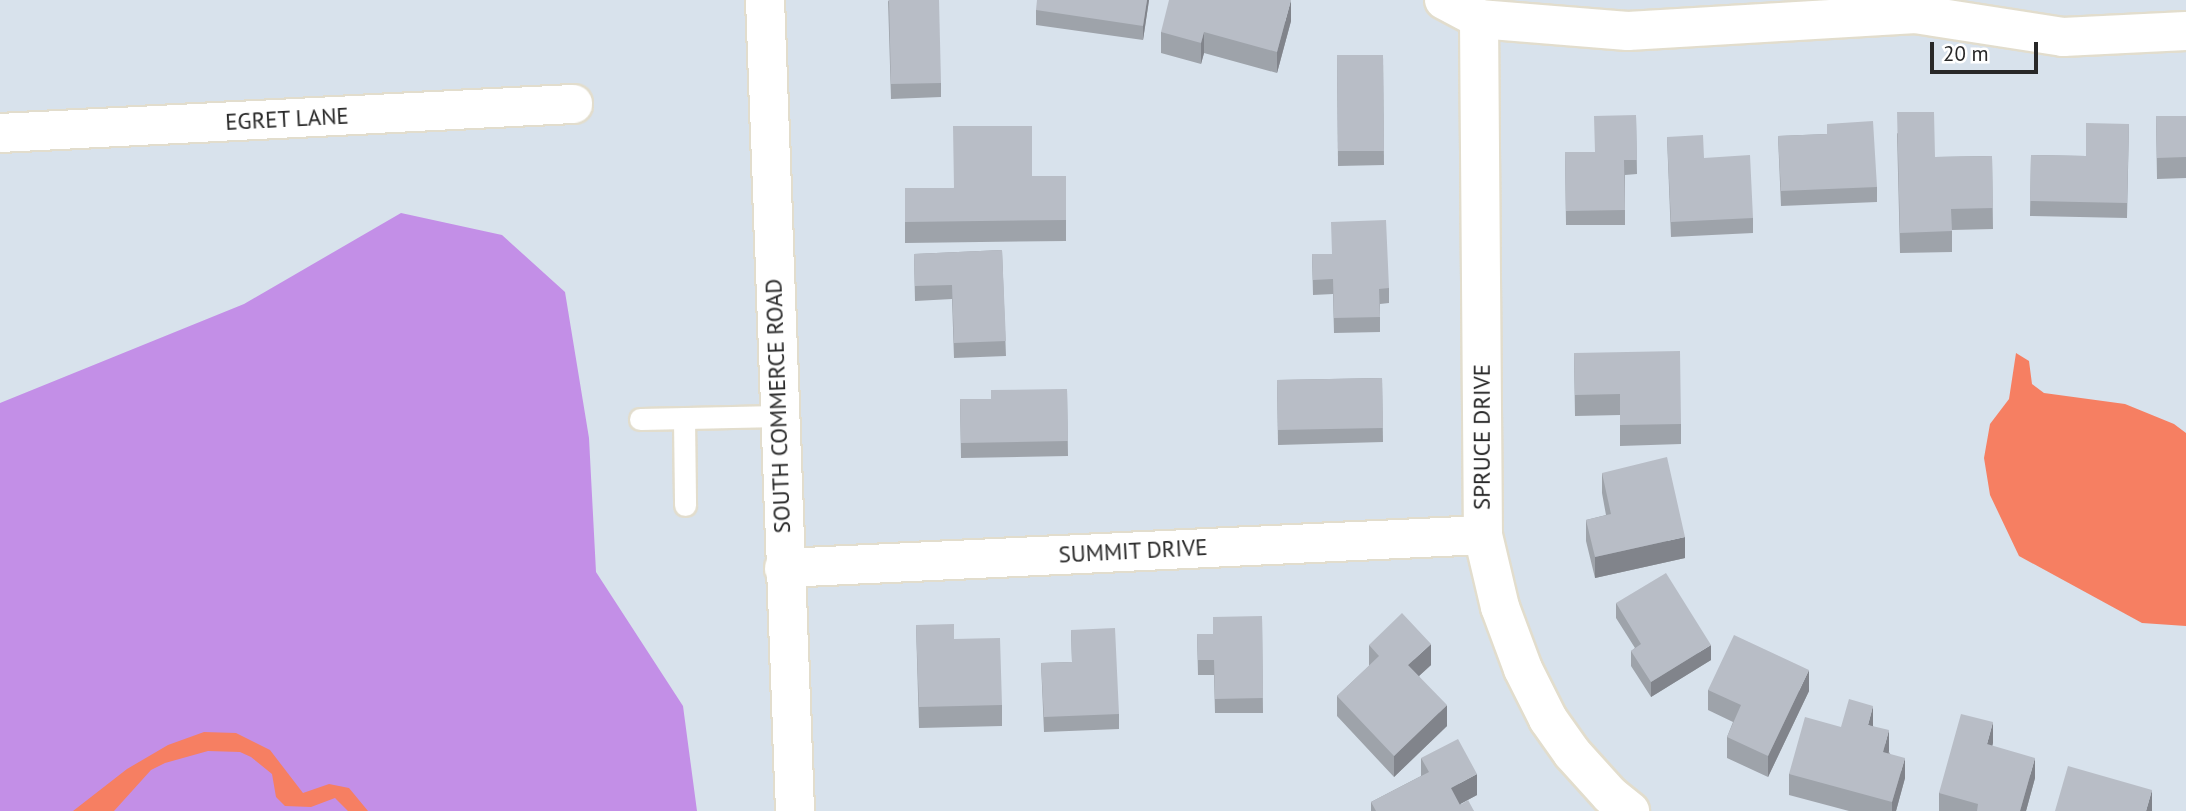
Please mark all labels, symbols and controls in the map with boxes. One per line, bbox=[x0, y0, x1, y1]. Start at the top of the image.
scale bar bbox=[1934, 28, 2042, 72]
text: 20 m bbox=[1943, 40, 1989, 67]
street label: EGRET LANE bbox=[224, 102, 350, 136]
street label: SOUTH COMMERCE ROAD bbox=[760, 278, 796, 534]
street label: SPRUCE DRIVE bbox=[1468, 364, 1496, 510]
street label: SUMMIT DRIVE bbox=[1057, 533, 1209, 569]

